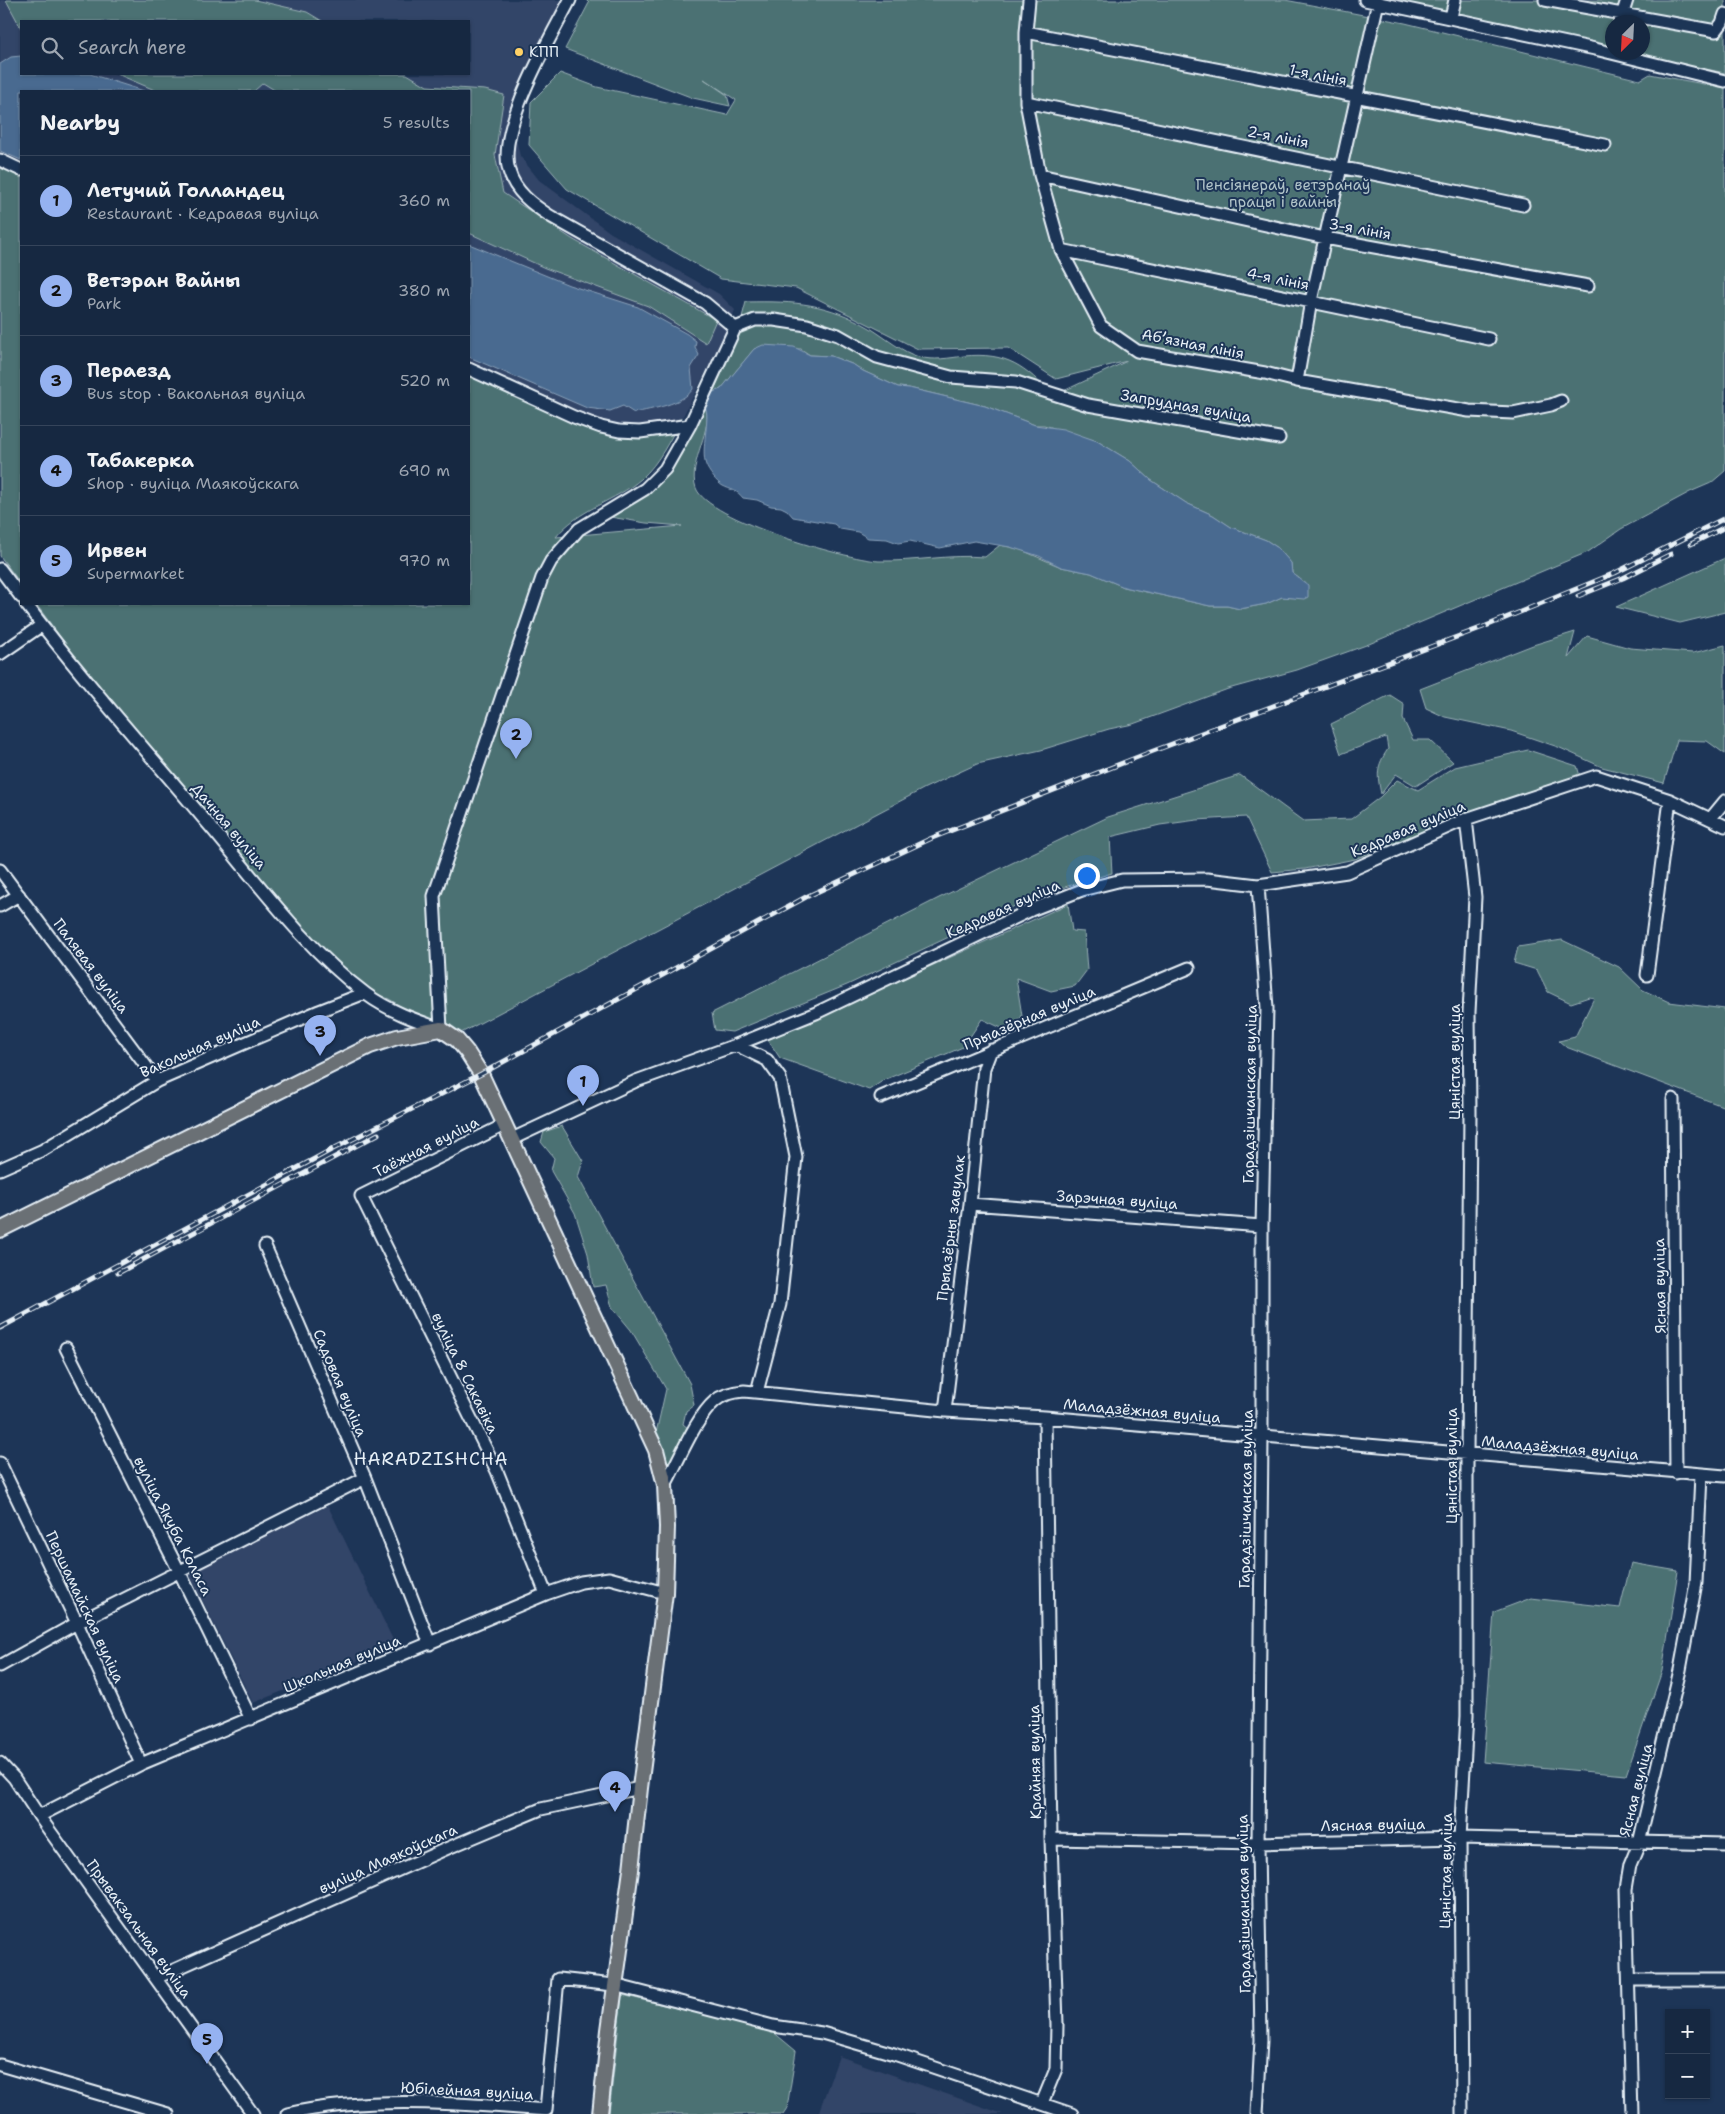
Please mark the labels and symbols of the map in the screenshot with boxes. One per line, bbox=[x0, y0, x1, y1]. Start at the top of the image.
north arrow bbox=[1605, 15, 1650, 60]
place label: КПП bbox=[529, 42, 559, 62]
marker: КПП bbox=[513, 46, 525, 58]
street label: 1-я лінія bbox=[1287, 60, 1349, 90]
street label: 2-я лінія bbox=[1245, 121, 1311, 153]
park label: Пенсіянераў, ветэранаў працы і вайны bbox=[1196, 175, 1370, 212]
street label: 3-я лінія bbox=[1327, 214, 1393, 244]
street label: 4-я лінія bbox=[1245, 263, 1311, 295]
street label: Абʼязная лінія bbox=[1140, 324, 1246, 364]
street label: Запрудная вуліца bbox=[1119, 385, 1254, 427]
pin: 2 bbox=[500, 718, 532, 759]
street label: Дачная вуліца bbox=[187, 779, 272, 874]
street label: Кедравая вуліца bbox=[1348, 796, 1469, 862]
your location bbox=[1074, 863, 1100, 889]
street label: Кедравая вуліца bbox=[943, 875, 1064, 943]
street label: Палявая вуліца bbox=[49, 914, 134, 1018]
street label: Прыазёрная вуліца bbox=[960, 981, 1099, 1055]
street label: Цяністая вуліца bbox=[1445, 1003, 1465, 1120]
street label: Гарадзішчанская вуліца bbox=[1238, 1004, 1262, 1184]
street label: Вакольная вуліца bbox=[137, 1011, 264, 1082]
pin: 3 bbox=[304, 1015, 336, 1056]
pin: 1 bbox=[567, 1065, 599, 1106]
street label: Таёжная вуліца bbox=[370, 1112, 483, 1182]
street label: Прыазёрны завулак bbox=[932, 1154, 970, 1302]
street label: Зарэчная вуліца bbox=[1056, 1186, 1179, 1214]
street label: Ясная вуліца bbox=[1649, 1238, 1671, 1334]
street label: вуліца 8 Сакавіка bbox=[427, 1309, 503, 1438]
street label: Садовая вуліца bbox=[308, 1326, 372, 1440]
street label: Маладзёжная вуліца bbox=[1062, 1394, 1222, 1428]
street label: Цяністая вуліца bbox=[1442, 1407, 1462, 1524]
street label: Гарадзішчанская вуліца bbox=[1234, 1409, 1258, 1589]
street label: Маладзёжная вуліца bbox=[1480, 1431, 1640, 1465]
district label: HARADZISHCHA bbox=[353, 1447, 509, 1471]
street label: вуліца Якуба Коласа bbox=[129, 1453, 217, 1600]
street label: Першамайская вуліца bbox=[41, 1528, 129, 1687]
street label: Школьная вуліца bbox=[280, 1630, 404, 1698]
street label: Крайняя вуліца bbox=[1024, 1704, 1046, 1819]
street label: Ясная вуліца bbox=[1615, 1741, 1657, 1839]
pin: 4 bbox=[599, 1771, 631, 1812]
street label: Цяністая вуліца bbox=[1435, 1812, 1457, 1929]
street label: Гарадзішчанская вуліца bbox=[1232, 1814, 1256, 1994]
street label: Лясная вуліца bbox=[1321, 1814, 1426, 1836]
street label: вуліца Маякоўскага bbox=[316, 1819, 461, 1899]
street label: Прывакзальная вуліца bbox=[82, 1856, 196, 2003]
pin: 5 bbox=[191, 2023, 223, 2064]
street label: Юбілейная вуліца bbox=[400, 2078, 535, 2104]

